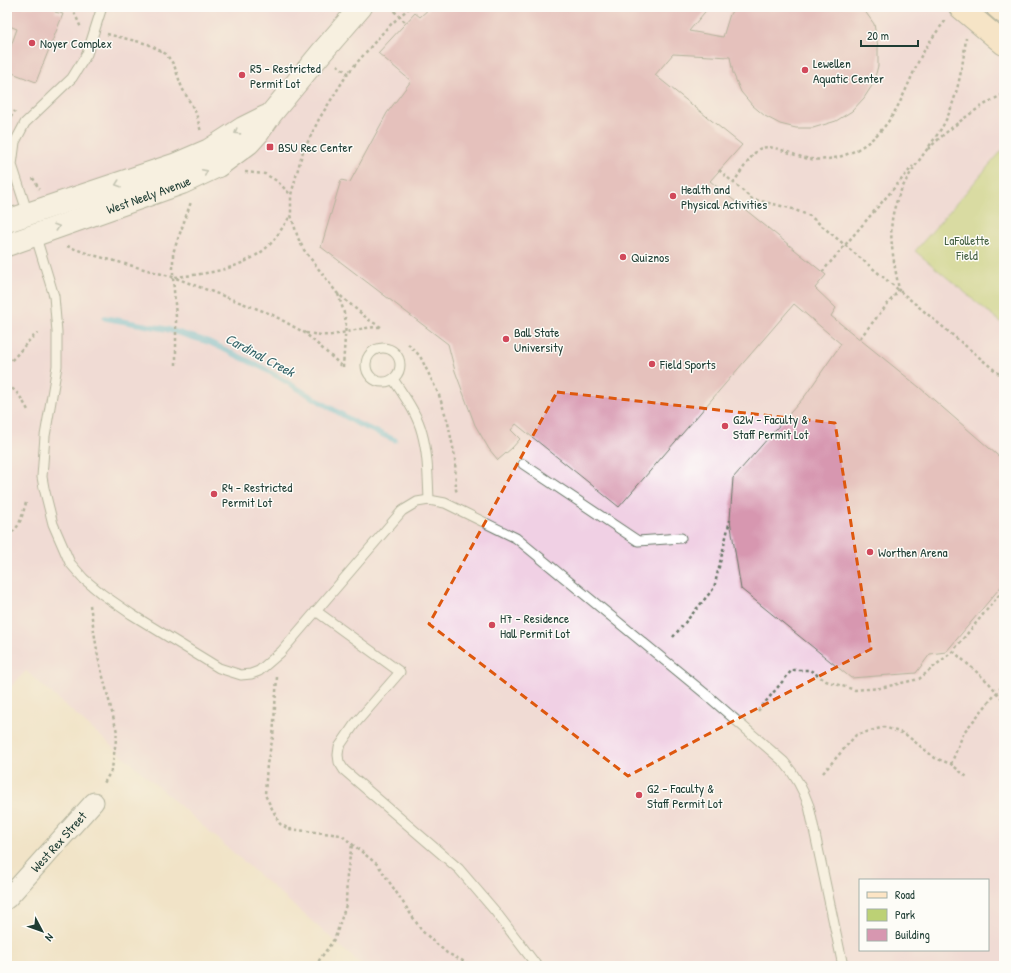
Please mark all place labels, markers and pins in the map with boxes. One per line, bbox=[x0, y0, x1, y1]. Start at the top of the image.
place label: Noyer Complex bbox=[40, 34, 112, 52]
marker: Noyer Complex bbox=[27, 38, 37, 48]
place label: Lewellen Aquatic Center bbox=[813, 54, 884, 87]
place label: R5 - Restricted Permit Lot bbox=[250, 59, 321, 92]
marker: Lewellen Aquatic Center bbox=[800, 65, 810, 75]
marker: R5 - Restricted Permit Lot bbox=[237, 70, 247, 80]
place label: BSU Rec Center bbox=[278, 138, 353, 156]
marker: BSU Rec Center bbox=[265, 142, 275, 152]
place label: Health and Physical Activities bbox=[681, 180, 767, 213]
marker: Health and Physical Activities bbox=[668, 191, 678, 201]
place label: Quiznos bbox=[631, 248, 669, 266]
marker: Quiznos bbox=[618, 252, 628, 262]
place label: Ball State University bbox=[514, 323, 564, 356]
marker: Ball State University bbox=[501, 334, 511, 344]
place label: Field Sports bbox=[659, 355, 716, 373]
marker: Field Sports bbox=[647, 359, 657, 369]
place label: G2W - Faculty & Staff Permit Lot bbox=[733, 410, 809, 443]
marker: G2W - Faculty & Staff Permit Lot bbox=[720, 421, 730, 431]
place label: R4 - Restricted Permit Lot bbox=[222, 478, 292, 511]
marker: R4 - Restricted Permit Lot bbox=[209, 489, 219, 499]
place label: Worthen Arena bbox=[878, 543, 948, 561]
marker: Worthen Arena bbox=[865, 547, 875, 557]
place label: H7 - Residence Hall Permit Lot bbox=[500, 609, 570, 642]
marker: H7 - Residence Hall Permit Lot bbox=[487, 620, 497, 630]
place label: G2 - Faculty & Staff Permit Lot bbox=[647, 779, 723, 812]
marker: G2 - Faculty & Staff Permit Lot bbox=[634, 790, 644, 800]

